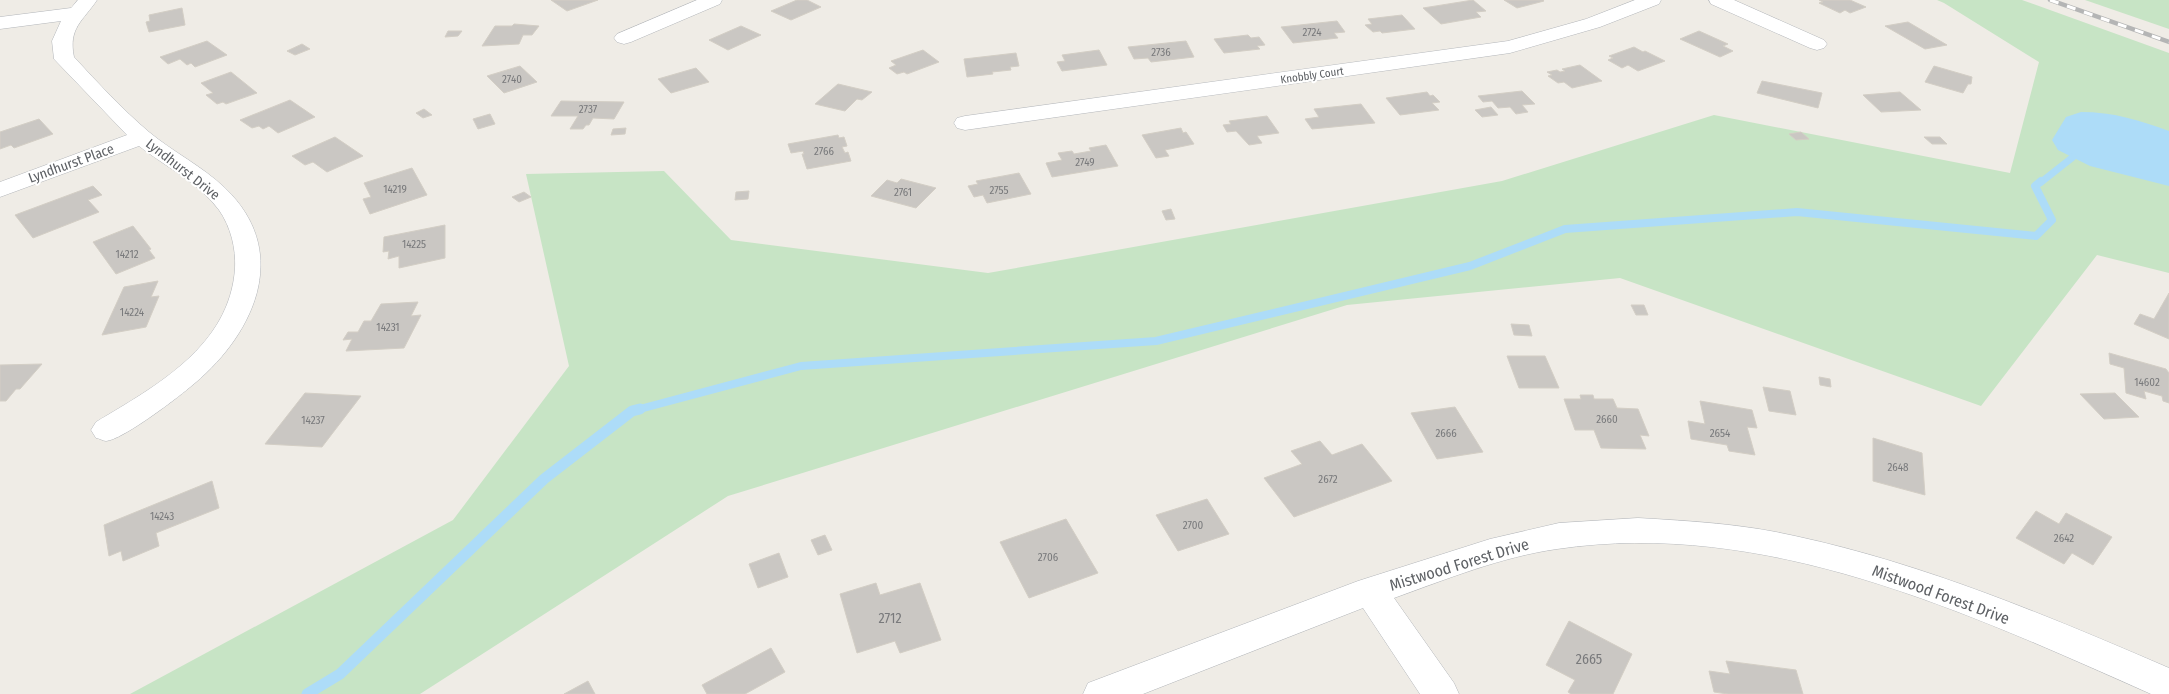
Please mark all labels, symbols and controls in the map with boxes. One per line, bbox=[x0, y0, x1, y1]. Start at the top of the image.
house number: 2724 bbox=[1302, 26, 1322, 39]
house number: 2736 bbox=[1151, 46, 1171, 59]
street label: Knobbly Court bbox=[1280, 65, 1345, 86]
house number: 2740 bbox=[502, 73, 522, 86]
house number: 2737 bbox=[579, 103, 598, 116]
street label: Lyndhurst Drive bbox=[142, 135, 223, 204]
street label: Lyndhurst Place bbox=[26, 140, 116, 187]
house number: 2766 bbox=[814, 145, 834, 158]
house number: 2749 bbox=[1075, 156, 1095, 169]
house number: 14219 bbox=[383, 183, 407, 196]
house number: 2755 bbox=[989, 184, 1009, 197]
house number: 2761 bbox=[894, 186, 912, 199]
house number: 14225 bbox=[402, 238, 426, 251]
house number: 14212 bbox=[115, 248, 139, 261]
house number: 14224 bbox=[120, 306, 145, 319]
house number: 14231 bbox=[376, 321, 400, 334]
house number: 14602 bbox=[2134, 376, 2160, 389]
house number: 2660 bbox=[1596, 413, 1618, 426]
house number: 14237 bbox=[301, 414, 325, 427]
house number: 2666 bbox=[1435, 427, 1457, 440]
house number: 2654 bbox=[1710, 427, 1731, 440]
house number: 2648 bbox=[1887, 461, 1909, 474]
house number: 2672 bbox=[1318, 473, 1338, 486]
house number: 14243 bbox=[150, 510, 174, 523]
house number: 2700 bbox=[1183, 519, 1204, 532]
house number: 2642 bbox=[2054, 532, 2074, 545]
street label: Mistwood Forest Drive bbox=[1387, 534, 1531, 595]
house number: 2706 bbox=[1038, 551, 1059, 564]
street label: Mistwood Forest Drive bbox=[1870, 561, 2012, 628]
house number: 2712 bbox=[878, 610, 902, 627]
house number: 2665 bbox=[1576, 651, 1602, 668]

